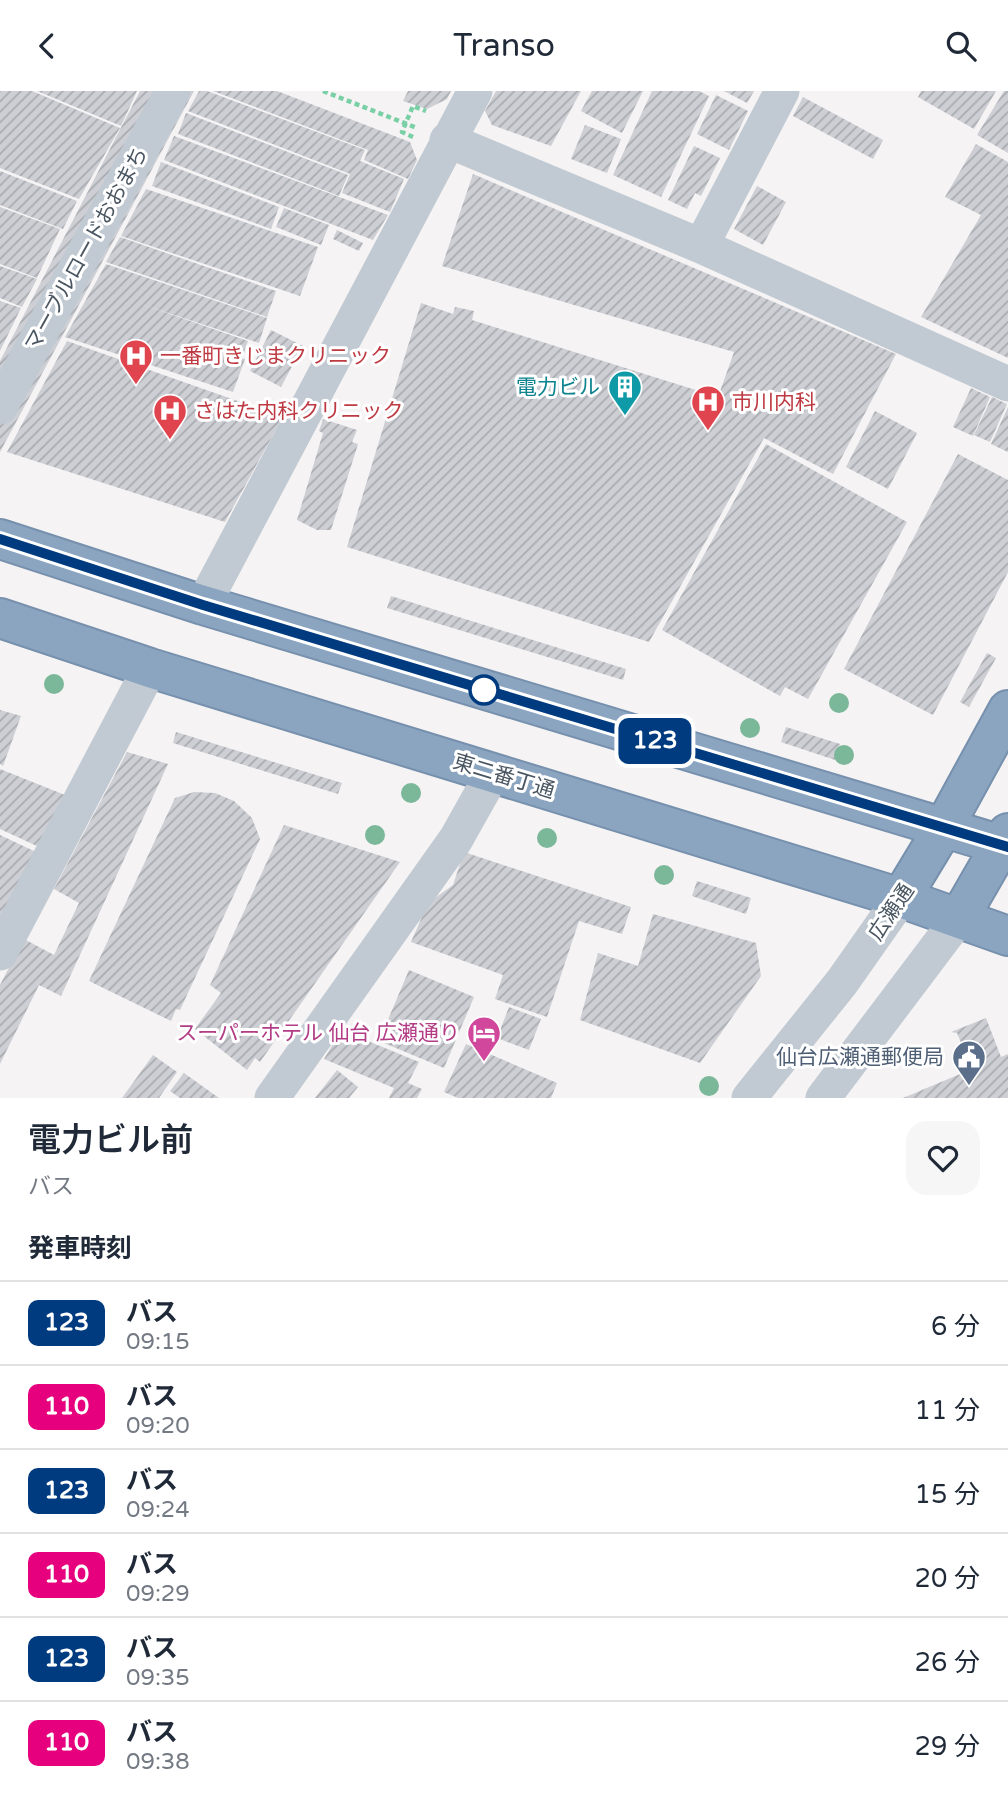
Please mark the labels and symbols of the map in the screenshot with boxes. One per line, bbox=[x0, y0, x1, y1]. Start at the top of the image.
street label: マーブルロードおおまち bbox=[20, 143, 153, 356]
hospital icon: 一番町きじまクリニック bbox=[117, 337, 155, 386]
place label: 一番町きじまクリニック bbox=[160, 344, 391, 369]
building icon: 電力ビル bbox=[606, 368, 644, 417]
place label: 電力ビル bbox=[516, 375, 600, 400]
hospital icon: 市川内科 bbox=[689, 383, 727, 432]
place label: 市川内科 bbox=[732, 390, 816, 415]
hospital icon: さはた内科クリニック bbox=[151, 392, 189, 441]
place label: さはた内科クリニック bbox=[194, 399, 404, 424]
unlabelled marker bbox=[469, 675, 499, 705]
line badge: 123 bbox=[615, 718, 695, 764]
street label: 東二番丁通 bbox=[450, 749, 558, 804]
street label: 広瀬通 bbox=[863, 879, 919, 945]
hotel icon: スーパーホテル 仙台 広瀬通り bbox=[465, 1014, 503, 1063]
place label: スーパーホテル 仙台 広瀬通り bbox=[176, 1021, 460, 1046]
public building icon: 仙台広瀬通郵便局 bbox=[950, 1038, 988, 1087]
place label: 仙台広瀬通郵便局 bbox=[776, 1045, 944, 1070]

